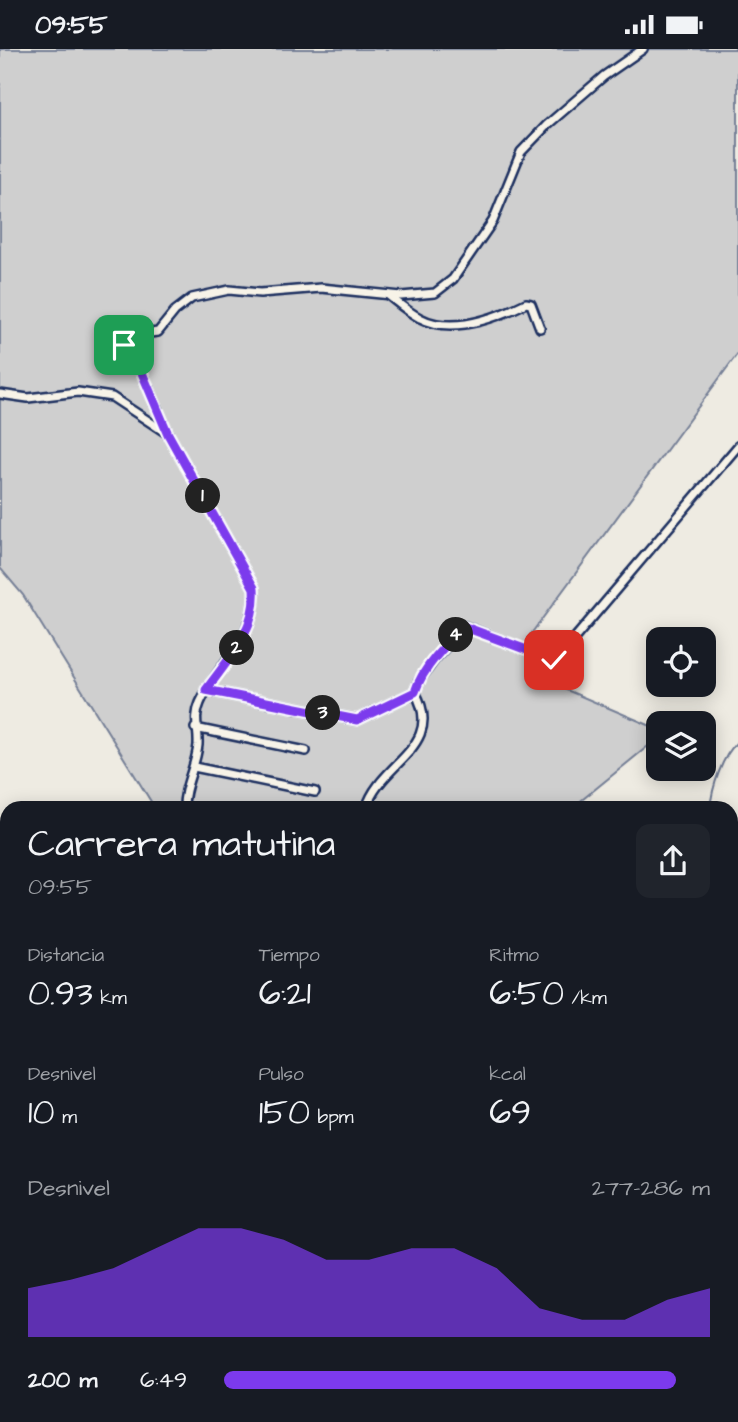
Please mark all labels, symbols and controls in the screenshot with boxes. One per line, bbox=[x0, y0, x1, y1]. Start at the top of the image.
text: 09:55 bbox=[35, 7, 107, 43]
pin bbox=[94, 315, 154, 375]
icon: arrive bbox=[105, 326, 143, 364]
pin: 1 bbox=[186, 479, 220, 513]
text: 1 bbox=[201, 482, 204, 509]
pin: 4 bbox=[438, 617, 474, 653]
text: 4 bbox=[449, 621, 462, 648]
map controls bbox=[646, 627, 716, 781]
button: locate bbox=[646, 627, 716, 697]
pin bbox=[524, 630, 584, 690]
pin: 2 bbox=[219, 631, 254, 665]
text: 2 bbox=[231, 634, 242, 661]
icon: check bbox=[535, 641, 573, 679]
pin: 3 bbox=[306, 695, 340, 731]
text: 3 bbox=[318, 699, 327, 726]
button: layers bbox=[646, 711, 716, 781]
text: Carrera matutina bbox=[28, 819, 335, 871]
button: share bbox=[636, 824, 710, 898]
text: 09:55 bbox=[28, 871, 92, 903]
text: Distancia bbox=[28, 942, 104, 969]
text: Tiempo bbox=[259, 942, 320, 969]
text: Ritmo bbox=[489, 942, 539, 969]
text: 0.93 bbox=[28, 969, 93, 1018]
text: 6:21 bbox=[259, 969, 311, 1018]
text: 6:50 bbox=[489, 969, 564, 1018]
text: km bbox=[93, 985, 127, 1012]
text: /km bbox=[564, 985, 607, 1012]
text: Desnivel bbox=[28, 1061, 96, 1088]
text: Pulso bbox=[259, 1061, 304, 1088]
text: kcal bbox=[489, 1061, 526, 1088]
text: 10 bbox=[28, 1088, 55, 1137]
text: 150 bbox=[259, 1088, 310, 1137]
text: 69 bbox=[489, 1088, 531, 1137]
text: m bbox=[55, 1104, 77, 1131]
text: bpm bbox=[310, 1104, 354, 1131]
text: Desnivel bbox=[28, 1172, 110, 1204]
text: 277–286 m bbox=[592, 1172, 710, 1204]
text: 200 m bbox=[28, 1364, 97, 1396]
text: 6:49 bbox=[140, 1364, 187, 1396]

